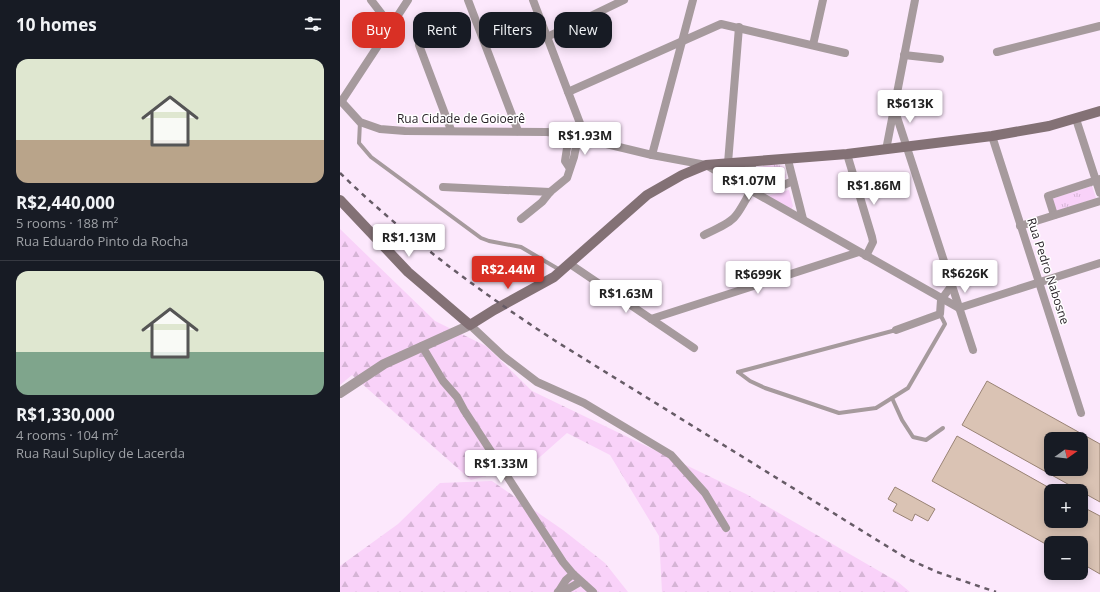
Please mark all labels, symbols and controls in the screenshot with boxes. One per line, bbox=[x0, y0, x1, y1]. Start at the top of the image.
chip: Buy bbox=[352, 12, 405, 48]
chip: Rent bbox=[413, 12, 471, 48]
chip: Filters bbox=[479, 12, 546, 48]
chip: New bbox=[554, 12, 612, 48]
text: 10 homes bbox=[16, 13, 97, 36]
icon: filters bbox=[302, 13, 324, 35]
icon: home bbox=[134, 85, 206, 157]
pin: R$613K bbox=[877, 90, 943, 124]
text: R$613K bbox=[887, 94, 933, 112]
street label: Rua Cidade de Goioerê bbox=[397, 110, 525, 127]
pin: R$1.93M bbox=[548, 122, 622, 156]
text: R$1.93M bbox=[558, 126, 612, 144]
pin: R$1.07M bbox=[712, 167, 786, 201]
text: R$1.07M bbox=[722, 171, 776, 189]
pin: R$1.86M bbox=[837, 172, 911, 206]
text: R$1.86M bbox=[847, 176, 901, 194]
text: R$2,440,000 bbox=[16, 191, 115, 214]
text: 5 rooms · 188 m² bbox=[16, 214, 118, 232]
street label: Rua Pedro Nabosne bbox=[1023, 215, 1074, 327]
pin: R$1.13M bbox=[372, 224, 446, 258]
text: R$1.13M bbox=[382, 228, 436, 246]
text: Rua Eduardo Pinto da Rocha bbox=[16, 232, 188, 250]
pin: R$2.44M bbox=[471, 256, 545, 290]
text: R$2.44M bbox=[481, 260, 535, 278]
pin: R$626K bbox=[932, 260, 998, 294]
pin: R$699K bbox=[725, 261, 791, 295]
text: R$626K bbox=[942, 264, 988, 282]
text: R$699K bbox=[735, 265, 781, 283]
pin: R$1.63M bbox=[589, 280, 663, 314]
text: R$1.63M bbox=[599, 284, 653, 302]
icon: home bbox=[134, 297, 206, 369]
text: R$1,330,000 bbox=[16, 403, 115, 426]
text: 4 rooms · 104 m² bbox=[16, 426, 118, 444]
north arrow bbox=[1044, 432, 1088, 476]
map controls bbox=[1044, 432, 1088, 580]
text: Rua Raul Suplicy de Lacerda bbox=[16, 444, 185, 462]
pin: R$1.33M bbox=[464, 450, 538, 484]
text: R$1.33M bbox=[474, 454, 528, 472]
button: + bbox=[1044, 484, 1088, 528]
button: − bbox=[1044, 536, 1088, 580]

